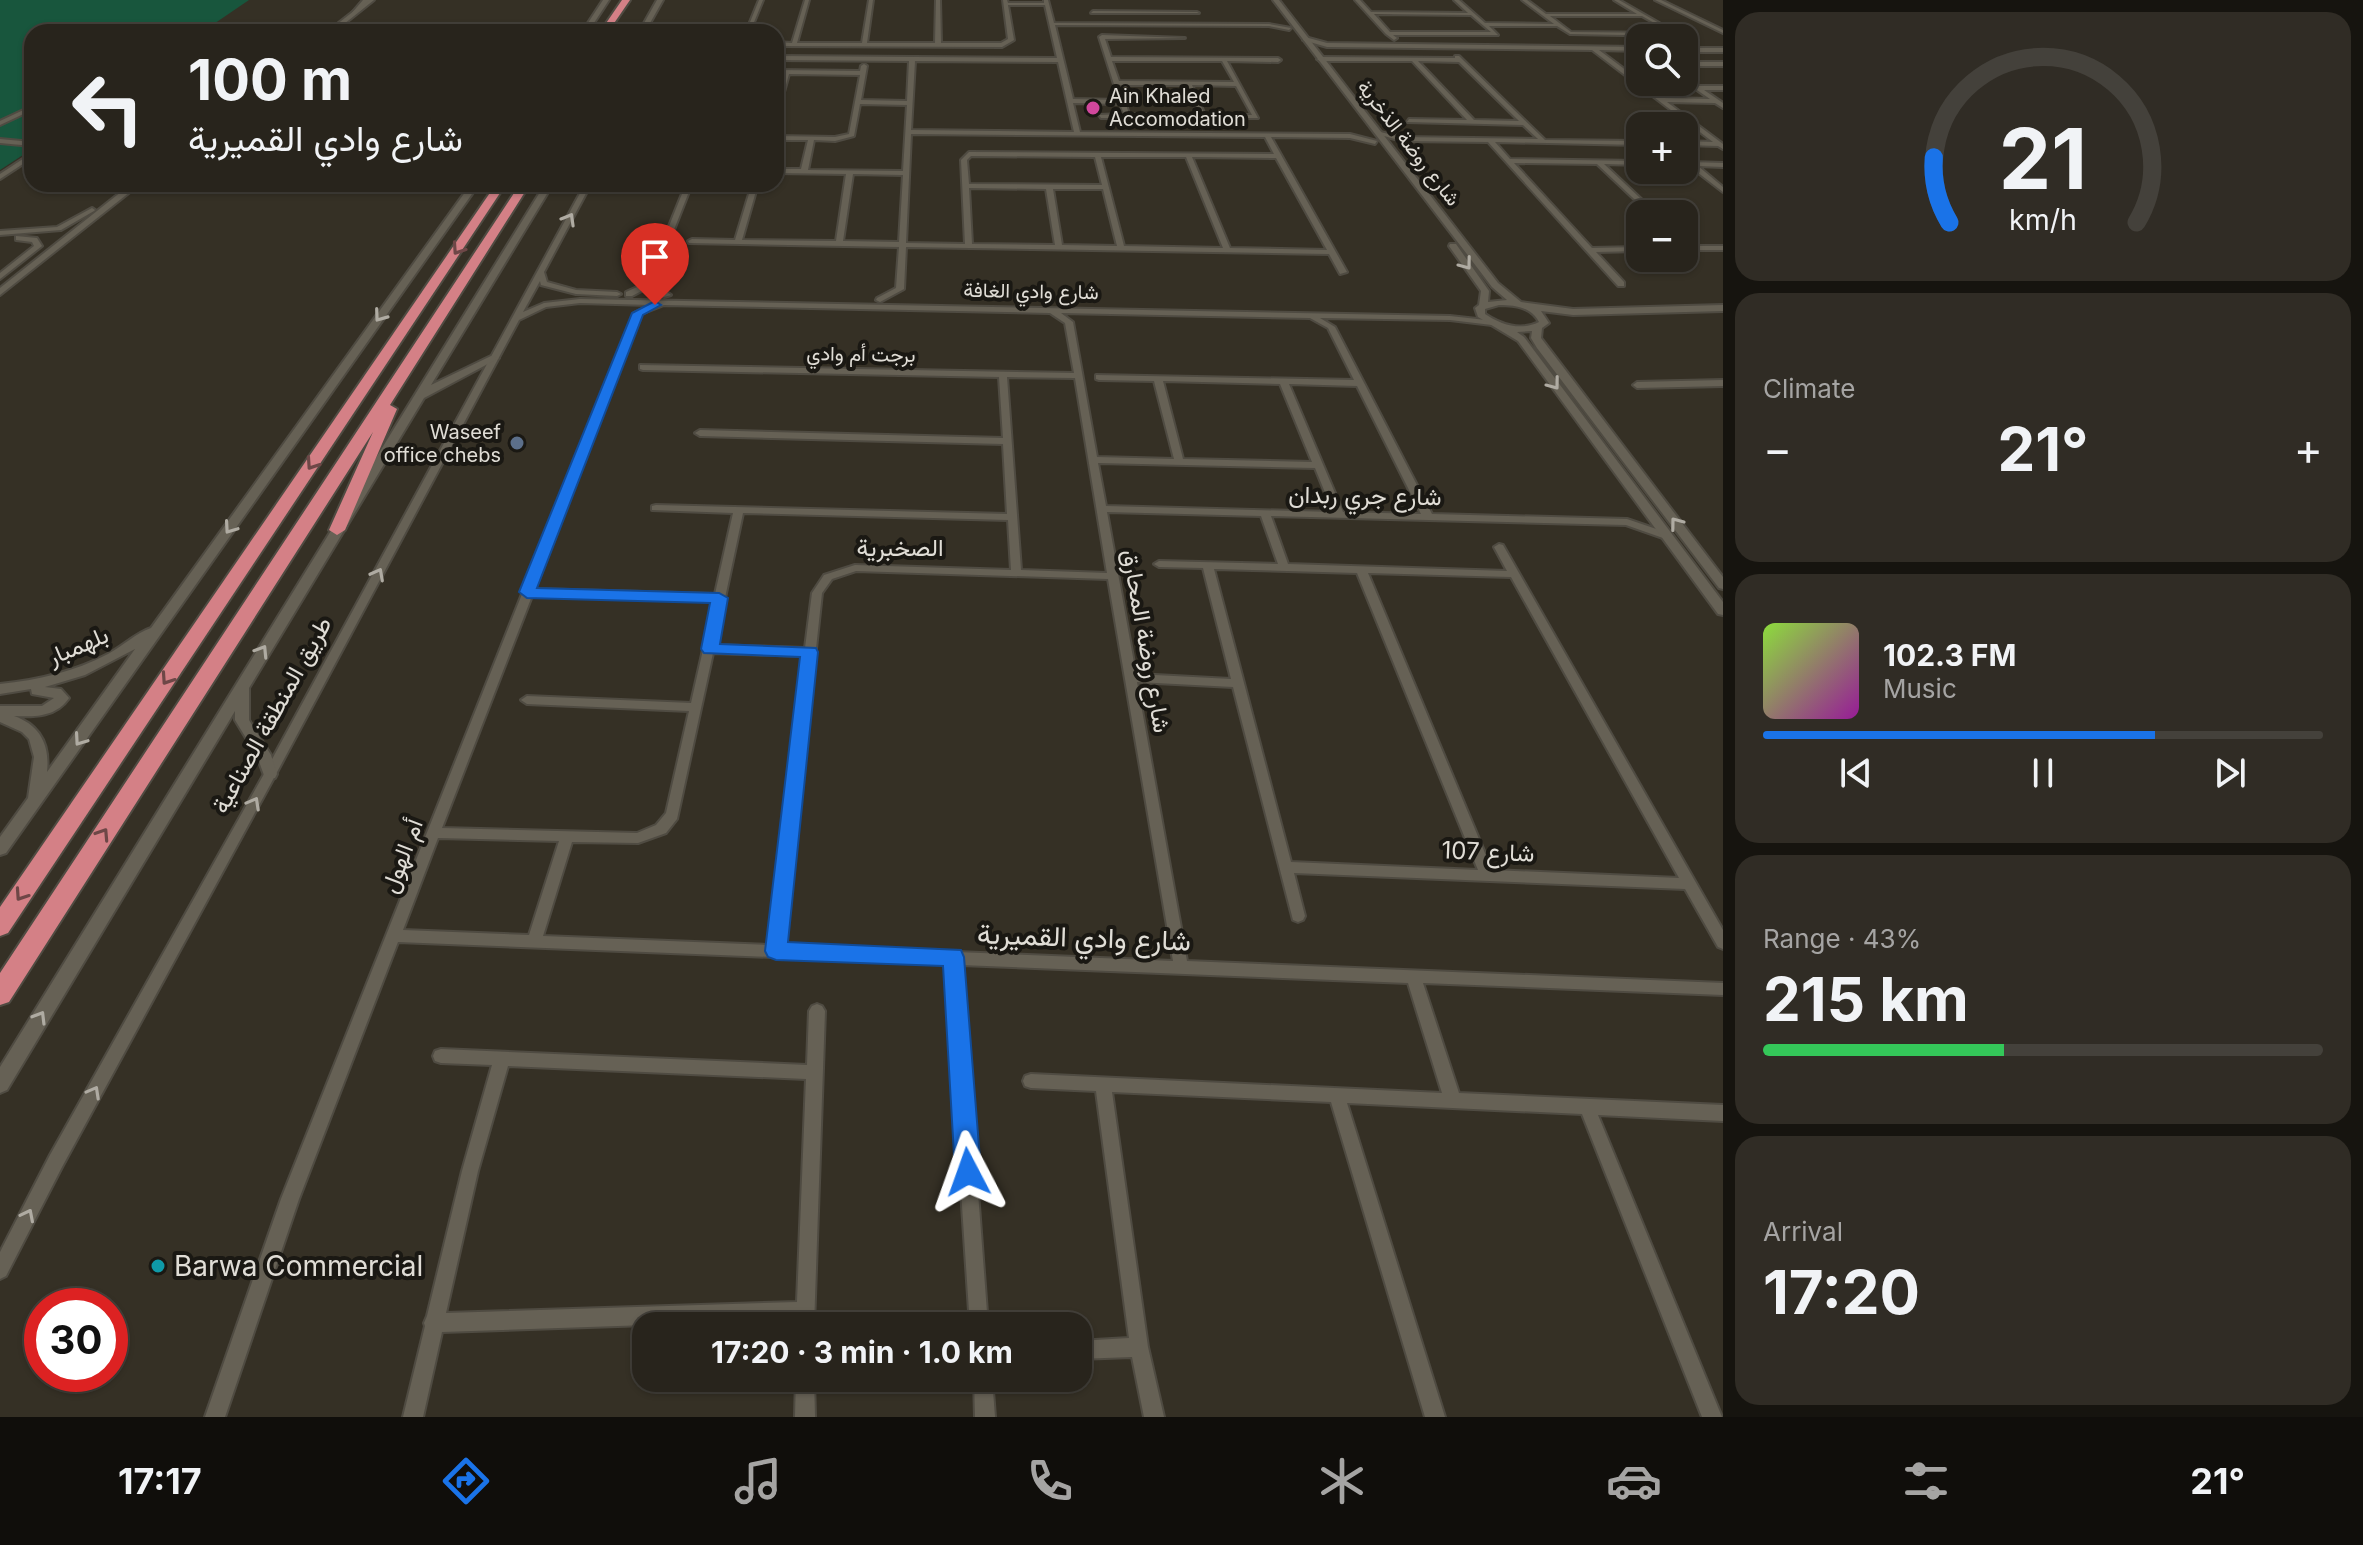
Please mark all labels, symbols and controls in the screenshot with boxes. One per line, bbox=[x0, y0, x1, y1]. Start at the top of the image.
map controls bbox=[1626, 24, 1698, 272]
button: search bbox=[1626, 24, 1698, 96]
text: 100 m bbox=[188, 46, 352, 114]
icon: left bbox=[56, 56, 160, 160]
street label: شارع روضة الذخرية bbox=[1351, 75, 1465, 212]
place label: Ain Khaled Accomodation bbox=[1109, 84, 1246, 131]
marker: Ain Khaled Accomodation bbox=[1084, 99, 1102, 117]
text: 21 bbox=[1999, 107, 2087, 208]
button: + bbox=[1626, 112, 1698, 184]
text: شارع وادي القميرية bbox=[188, 116, 463, 160]
button: − bbox=[1626, 200, 1698, 272]
text: km/h bbox=[2009, 202, 2077, 237]
one-way arrow bbox=[559, 213, 575, 227]
pin bbox=[621, 223, 689, 305]
icon: arrive bbox=[633, 235, 677, 279]
one-way arrow bbox=[453, 240, 468, 254]
one-way arrow bbox=[1456, 255, 1471, 269]
street label: شارع وادي الغافة bbox=[963, 278, 1099, 309]
one-way arrow bbox=[376, 307, 390, 321]
street label: برجت أم وادي bbox=[806, 341, 916, 372]
text: Climate bbox=[1763, 373, 1855, 404]
one-way arrow bbox=[1544, 375, 1559, 389]
text: 21° bbox=[1997, 413, 2089, 485]
place label: Waseef office chebs bbox=[384, 420, 502, 467]
text: − bbox=[1763, 422, 1792, 476]
text: + bbox=[2294, 422, 2323, 476]
marker: Waseef office chebs bbox=[508, 434, 526, 452]
one-way arrow bbox=[307, 456, 322, 470]
street label: شارع جري ربدان bbox=[1288, 480, 1442, 516]
one-way arrow bbox=[1671, 517, 1685, 531]
one-way arrow bbox=[225, 519, 240, 533]
street label: الصخبرية bbox=[857, 533, 944, 563]
street label: شارع روضة المحارق bbox=[1114, 547, 1177, 735]
one-way arrow bbox=[368, 568, 383, 582]
street label: طريق المنطقة الصناعية bbox=[205, 611, 339, 819]
street label: بلهمبار bbox=[42, 620, 113, 673]
text: 102.3 FM bbox=[1883, 637, 2016, 673]
one-way arrow bbox=[252, 645, 268, 660]
one-way arrow bbox=[161, 671, 176, 685]
text: Music bbox=[1883, 673, 1957, 704]
one-way arrow bbox=[75, 731, 90, 745]
icon: previous bbox=[1834, 751, 1878, 795]
icon: pause bbox=[2021, 751, 2065, 795]
icon: next bbox=[2208, 751, 2252, 795]
one-way arrow bbox=[244, 797, 260, 811]
street label: أم الهول bbox=[374, 814, 431, 898]
one-way arrow bbox=[94, 828, 109, 843]
street label: شارع 107 bbox=[1441, 835, 1535, 870]
one-way arrow bbox=[16, 886, 31, 901]
street label: شارع وادي القميرية bbox=[976, 916, 1191, 964]
text: Range · 43% bbox=[1763, 923, 1921, 954]
text: 215 km bbox=[1763, 963, 1969, 1035]
one-way arrow bbox=[31, 1011, 46, 1026]
one-way arrow bbox=[84, 1086, 99, 1101]
position arrow bbox=[926, 1130, 1010, 1214]
one-way arrow bbox=[18, 1209, 34, 1224]
text: Arrival bbox=[1763, 1216, 1843, 1247]
place label: Barwa Commercial bbox=[174, 1249, 423, 1283]
text: 17:20 bbox=[1763, 1256, 1920, 1328]
marker: Barwa Commercial bbox=[149, 1257, 167, 1275]
speed limit sign: 30 bbox=[24, 1288, 128, 1392]
text: 17:20 · 3 min · 1.0 km bbox=[711, 1334, 1013, 1370]
icon: directions bbox=[438, 1453, 494, 1509]
icon: music bbox=[730, 1453, 786, 1509]
icon: phone bbox=[1022, 1453, 1078, 1509]
icon: climate bbox=[1314, 1453, 1370, 1509]
icon: car bbox=[1606, 1453, 1662, 1509]
icon: filters bbox=[1898, 1453, 1954, 1509]
text: 17:17 bbox=[118, 1459, 202, 1503]
text: 21° bbox=[2190, 1459, 2245, 1503]

